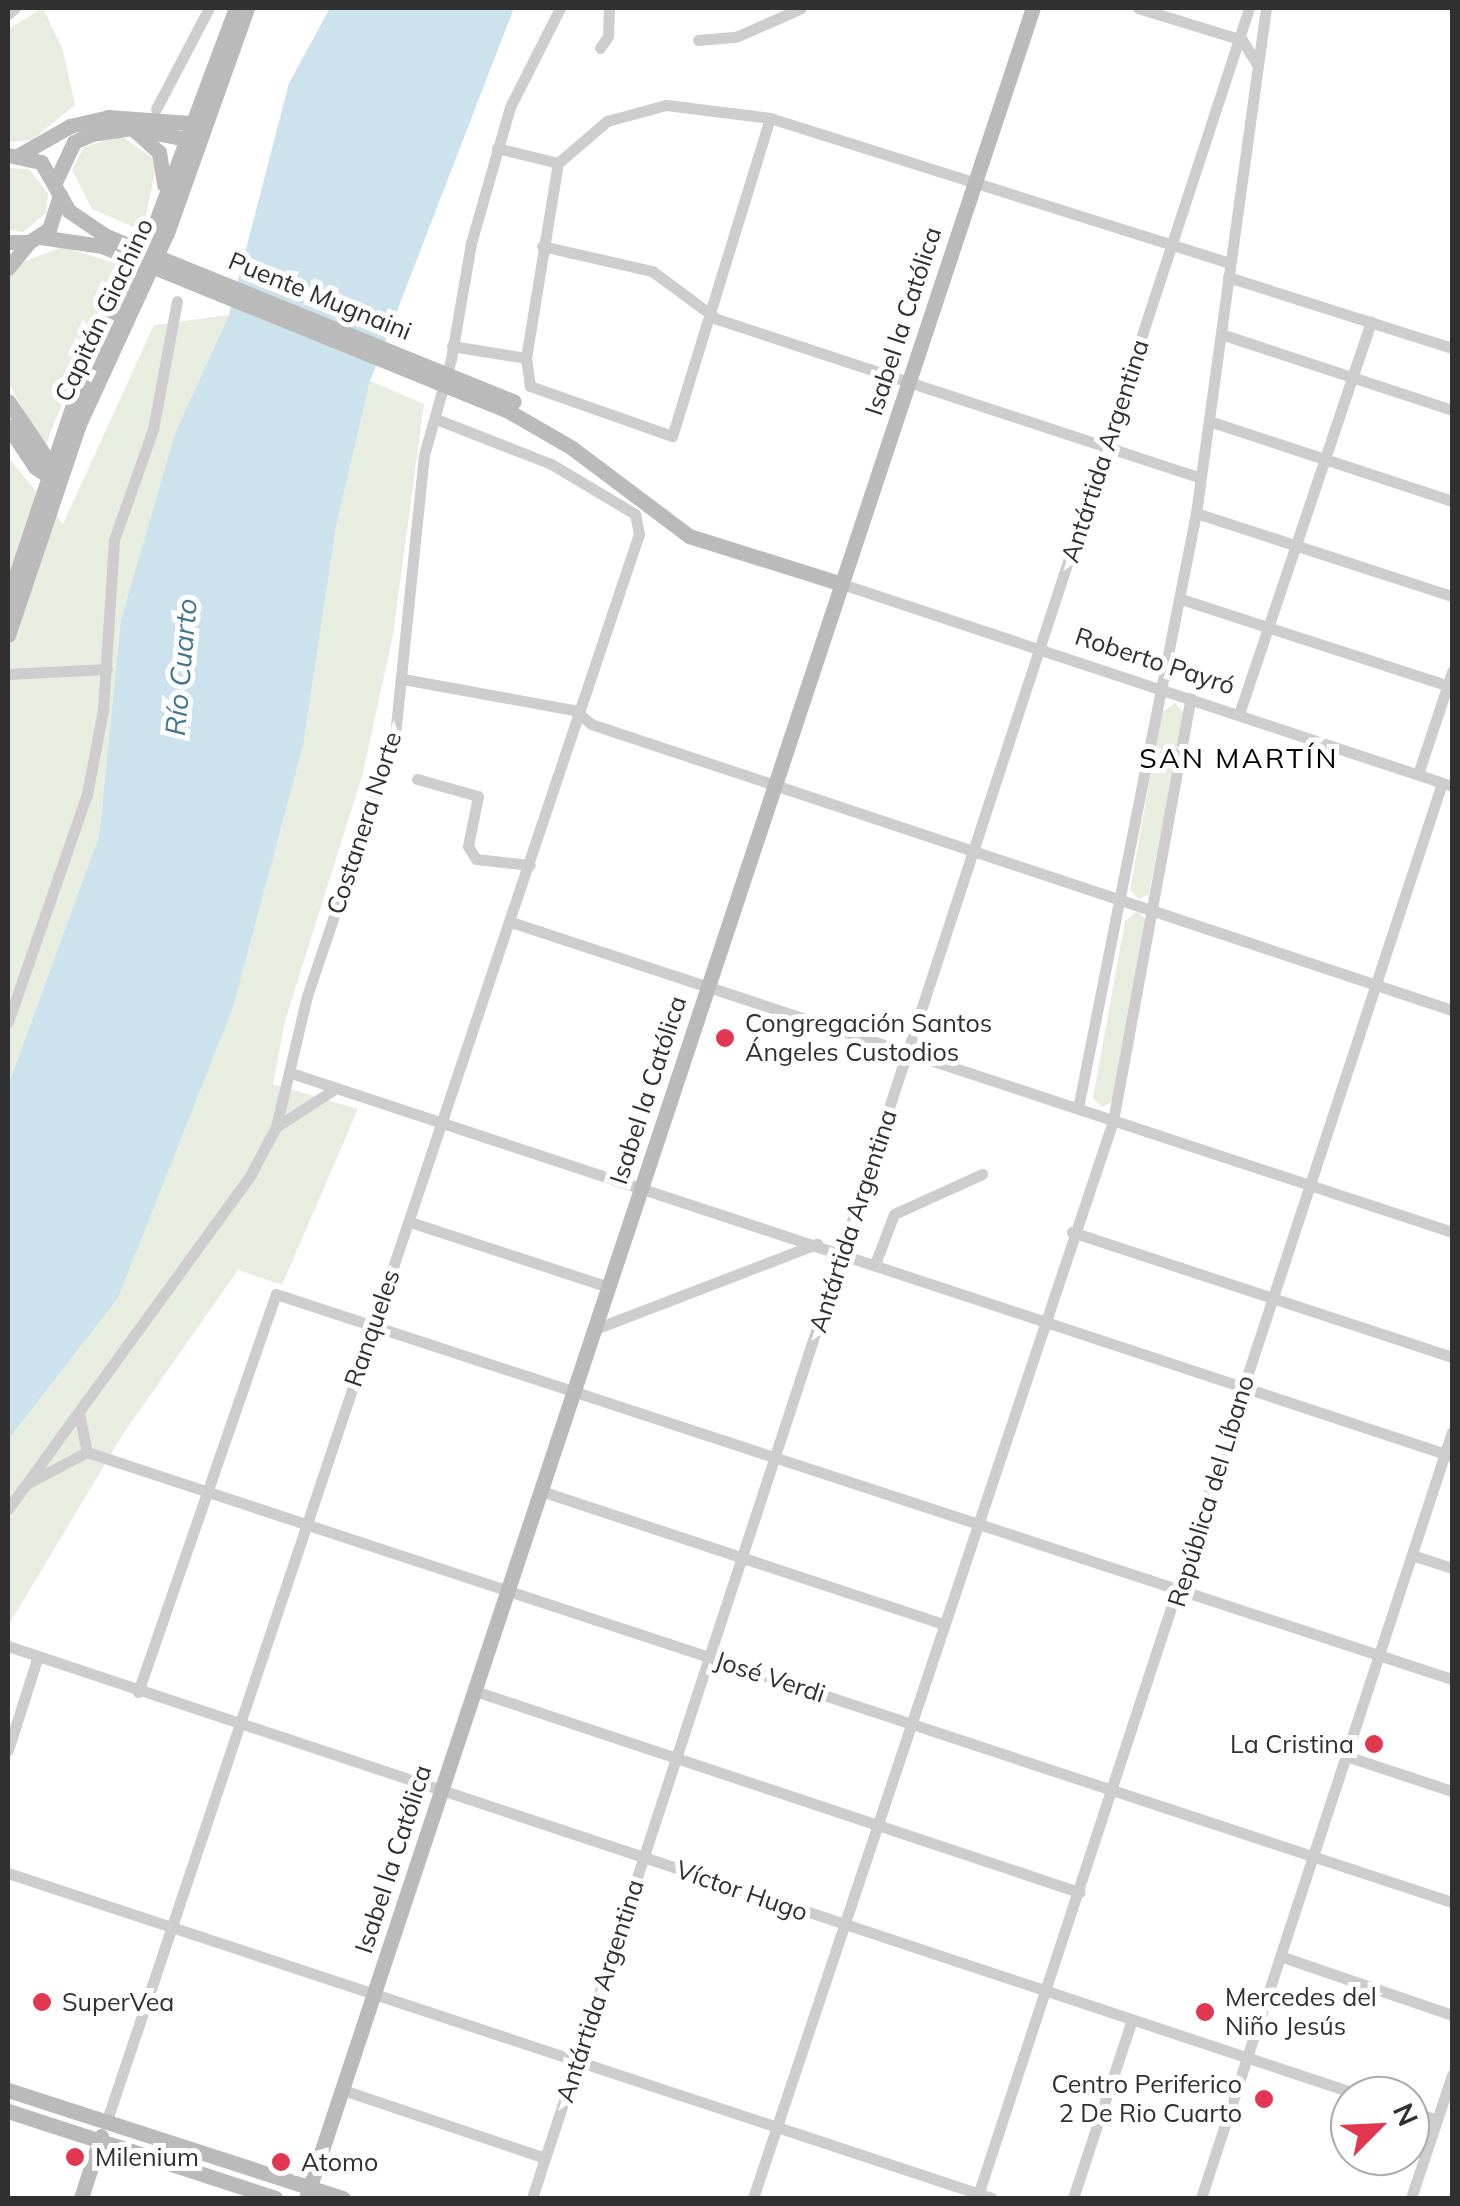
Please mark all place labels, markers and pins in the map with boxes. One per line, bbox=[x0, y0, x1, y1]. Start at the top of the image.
place label: Congregación Santos Ángeles Custodios bbox=[745, 1009, 992, 1068]
marker: Congregación Santos Ángeles Custodios bbox=[714, 1027, 736, 1049]
place label: La Cristina bbox=[1230, 1729, 1354, 1759]
marker: La Cristina bbox=[1363, 1733, 1385, 1755]
place label: Mercedes del Niño Jesús bbox=[1225, 1983, 1377, 2042]
place label: SuperVea bbox=[62, 1987, 174, 2017]
marker: SuperVea bbox=[31, 1991, 53, 2013]
marker: Mercedes del Niño Jesús bbox=[1194, 2001, 1216, 2023]
place label: Centro Periferico 2 De Rio Cuarto bbox=[1052, 2070, 1242, 2129]
marker: Centro Periferico 2 De Rio Cuarto bbox=[1251, 2086, 1277, 2112]
place label: Milenium bbox=[95, 2142, 199, 2172]
marker: Milenium bbox=[64, 2146, 86, 2168]
place label: Atomo bbox=[301, 2147, 378, 2177]
marker: Atomo bbox=[270, 2151, 292, 2173]

